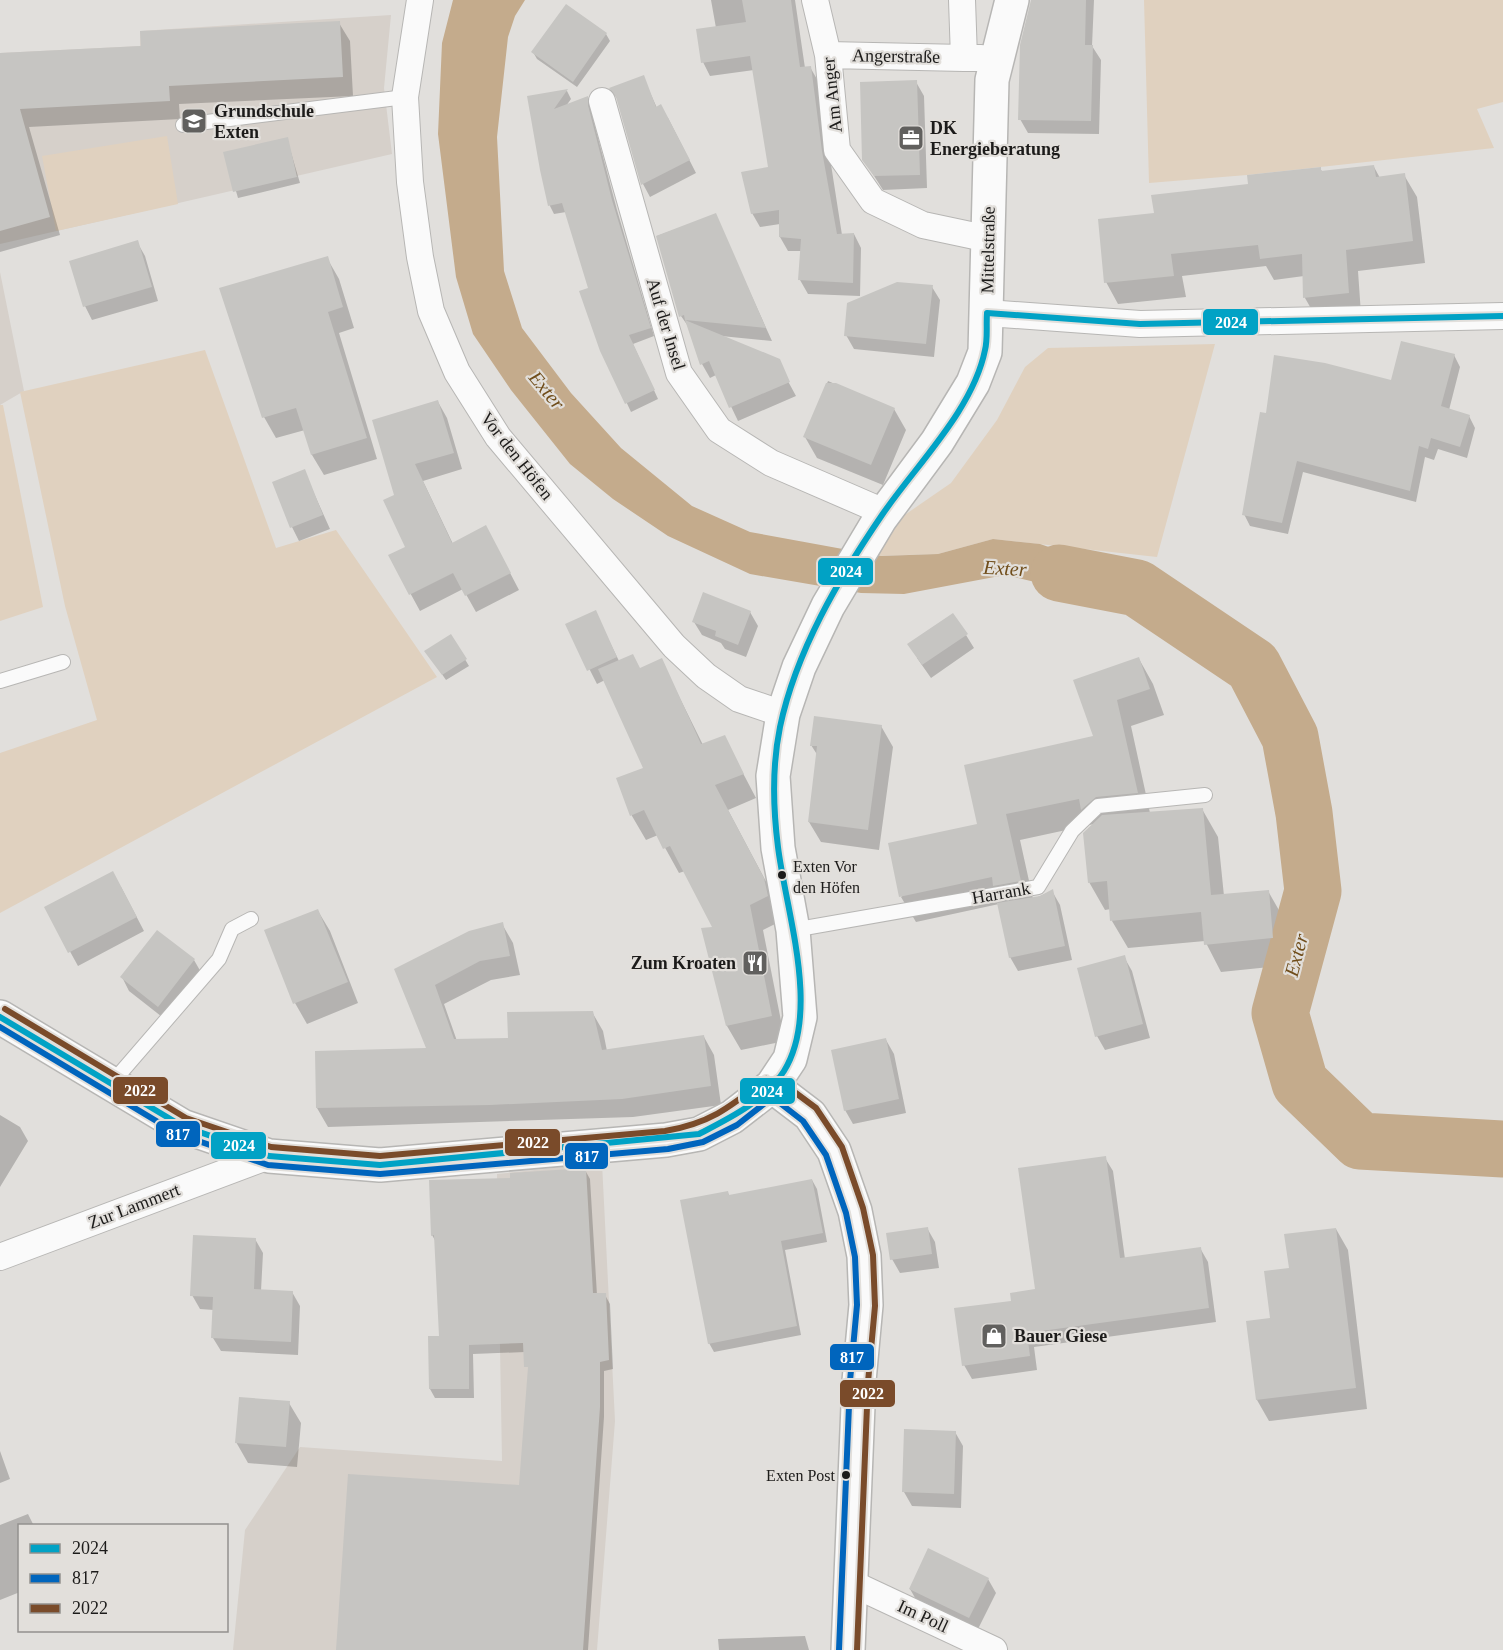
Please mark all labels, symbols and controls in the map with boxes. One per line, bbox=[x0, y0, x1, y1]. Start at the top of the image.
street label: Angerstraße bbox=[852, 45, 940, 67]
street label: Am Anger bbox=[818, 56, 846, 134]
place label: Grundschule Exten bbox=[214, 101, 314, 142]
school or university icon: Grundschule Exten bbox=[179, 106, 209, 136]
place label: DK Energieberatung bbox=[930, 118, 1060, 159]
office icon: DK Energieberatung bbox=[896, 123, 926, 153]
street label: Mittelstraße bbox=[977, 206, 999, 294]
street label: Auf der Insel bbox=[643, 276, 689, 372]
line badge: 2024 bbox=[1202, 308, 1259, 336]
text: 2024 bbox=[1215, 314, 1247, 331]
water label: Exter bbox=[524, 366, 569, 414]
street label: Vor den Höfen bbox=[477, 408, 557, 504]
water label: Exter bbox=[982, 556, 1027, 580]
line badge: 2024 bbox=[817, 557, 874, 586]
text: 2024 bbox=[830, 563, 862, 580]
place label: Exten Vor den Höfen bbox=[793, 858, 860, 896]
marker: Exten Vor den Höfen bbox=[776, 869, 788, 881]
street label: Harrank bbox=[970, 878, 1032, 908]
water label: Exter bbox=[1280, 931, 1312, 980]
restaurant icon: Zum Kroaten bbox=[740, 948, 770, 978]
place label: Zum Kroaten bbox=[631, 953, 736, 973]
line badge: 2022 bbox=[112, 1076, 169, 1105]
line badge: 2024 bbox=[739, 1077, 796, 1105]
text: 2022 bbox=[124, 1082, 156, 1099]
text: 2024 bbox=[751, 1083, 783, 1100]
line badge: 817 bbox=[155, 1120, 201, 1148]
text: 817 bbox=[166, 1126, 190, 1143]
line badge: 2022 bbox=[504, 1128, 561, 1157]
line badge: 2024 bbox=[210, 1131, 267, 1160]
text: 2022 bbox=[517, 1134, 549, 1151]
text: 2024 bbox=[223, 1137, 255, 1154]
line badge: 817 bbox=[564, 1142, 609, 1170]
text: 817 bbox=[575, 1148, 599, 1165]
street label: Zur Lammert bbox=[85, 1179, 183, 1233]
shop icon: Bauer Giese bbox=[979, 1321, 1009, 1351]
place label: Bauer Giese bbox=[1014, 1326, 1107, 1346]
line badge: 817 bbox=[829, 1343, 875, 1371]
text: 817 bbox=[840, 1349, 864, 1366]
line badge: 2022 bbox=[839, 1379, 896, 1408]
text: 2022 bbox=[852, 1385, 884, 1402]
place label: Exten Post bbox=[766, 1467, 836, 1484]
marker: Exten Post bbox=[840, 1469, 852, 1481]
legend bbox=[18, 1524, 228, 1632]
text: 2024 bbox=[72, 1538, 108, 1558]
text: 817 bbox=[72, 1568, 99, 1588]
street label: Im Poll bbox=[895, 1596, 951, 1636]
text: 2022 bbox=[72, 1598, 108, 1618]

